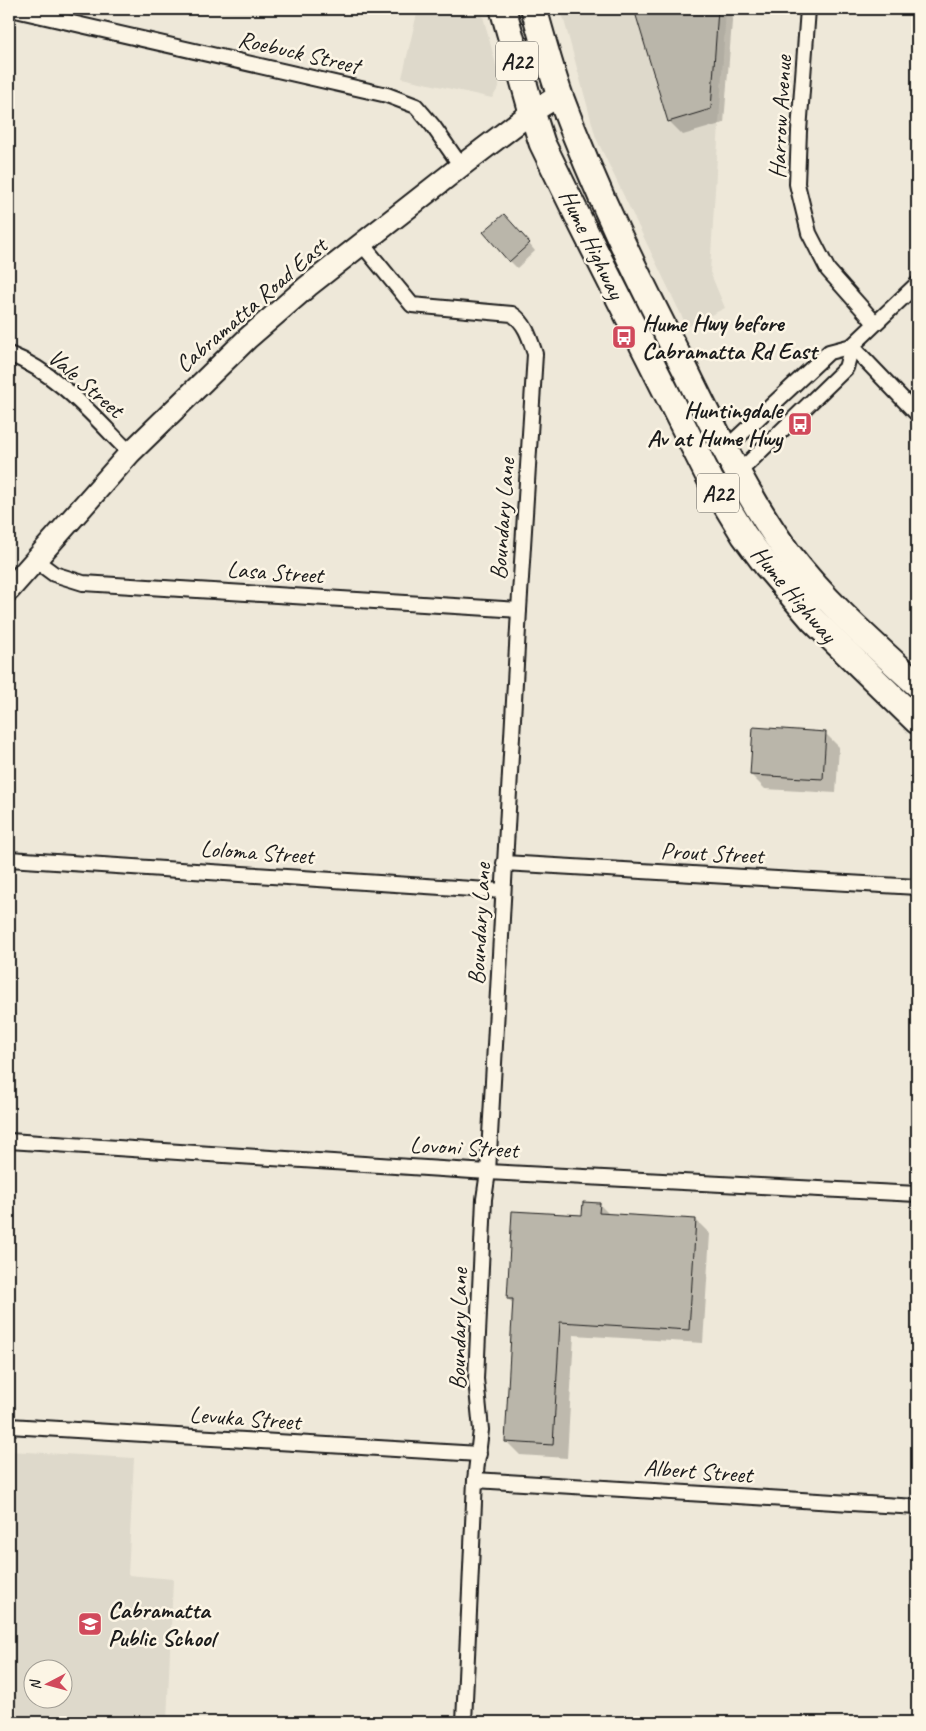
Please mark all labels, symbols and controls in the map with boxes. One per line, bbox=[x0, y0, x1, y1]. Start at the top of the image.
street label: Roebuck Street bbox=[235, 23, 366, 81]
road number: A22 bbox=[496, 41, 538, 80]
street label: Harrow Avenue bbox=[762, 53, 798, 179]
street label: Hume Highway bbox=[553, 184, 632, 305]
street label: Cabramatta Road East bbox=[169, 230, 335, 379]
place label: Hume Hwy before Cabramatta Rd East bbox=[642, 308, 820, 366]
bus stop icon: Hume Hwy before Cabramatta Rd East bbox=[611, 324, 637, 350]
street label: Vale Street bbox=[42, 342, 132, 425]
place label: Huntingdale Av at Hume Hwy bbox=[647, 395, 784, 453]
bus stop icon: Huntingdale Av at Hume Hwy bbox=[787, 411, 813, 437]
street label: Boundary Lane bbox=[483, 455, 521, 581]
road number: A22 bbox=[697, 473, 739, 512]
street label: Hume Highway bbox=[745, 539, 845, 650]
street label: Lasa Street bbox=[226, 554, 326, 590]
street label: Loloma Street bbox=[199, 833, 317, 871]
street label: Prout Street bbox=[660, 835, 766, 871]
street label: Boundary Lane bbox=[461, 860, 497, 986]
street label: Lovoni Street bbox=[409, 1129, 521, 1165]
street label: Boundary Lane bbox=[442, 1266, 474, 1390]
street label: Levuka Street bbox=[189, 1399, 303, 1437]
street label: Albert Street bbox=[643, 1452, 755, 1490]
place label: Cabramatta Public School bbox=[108, 1595, 219, 1653]
school or university icon: Cabramatta Public School bbox=[77, 1611, 103, 1637]
north arrow bbox=[22, 1658, 72, 1708]
text: N bbox=[26, 1678, 44, 1691]

